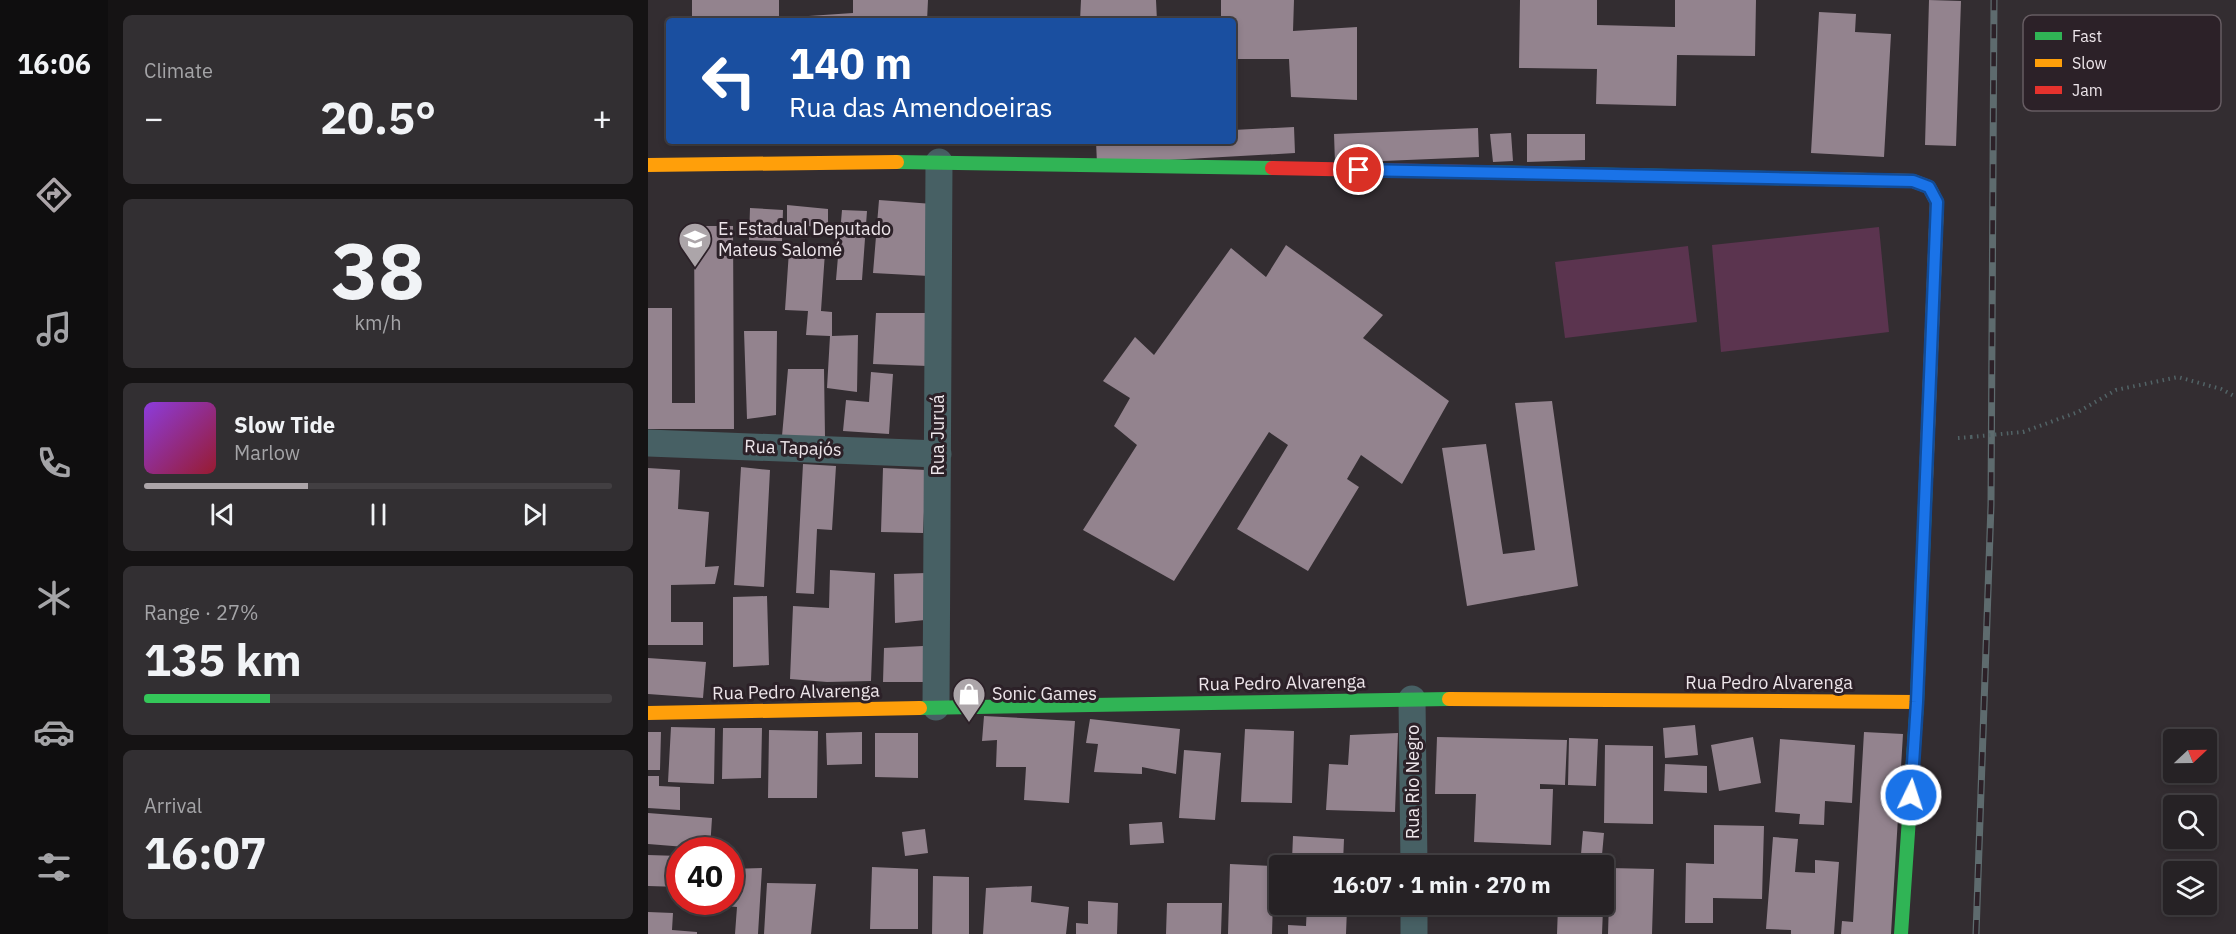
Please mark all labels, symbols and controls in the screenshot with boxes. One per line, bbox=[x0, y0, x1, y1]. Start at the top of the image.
legend bbox=[2023, 15, 2221, 111]
text: Fast bbox=[2072, 26, 2102, 46]
text: 140 m bbox=[789, 36, 912, 91]
icon: left bbox=[690, 42, 768, 120]
text: 16:06 bbox=[17, 46, 91, 81]
text: Slow bbox=[2072, 53, 2107, 73]
text: Climate bbox=[144, 57, 213, 84]
text: Jam bbox=[2072, 80, 2103, 100]
text: 20.5° bbox=[320, 88, 436, 146]
text: Rua das Amendoeiras bbox=[789, 89, 1053, 124]
text: − bbox=[144, 96, 164, 139]
text: + bbox=[592, 96, 612, 139]
pin bbox=[1333, 144, 1384, 195]
icon: arrive bbox=[1342, 153, 1375, 186]
icon: directions bbox=[33, 174, 75, 216]
place label: E. Estadual Deputado Mateus Salomé bbox=[718, 217, 891, 261]
text: 38 bbox=[331, 219, 425, 320]
school or university icon: E. Estadual Deputado Mateus Salomé bbox=[677, 221, 713, 268]
icon: music bbox=[33, 308, 75, 350]
text: km/h bbox=[354, 309, 402, 336]
street label: Rua Juruá bbox=[926, 394, 949, 476]
text: Slow Tide bbox=[234, 410, 335, 439]
street label: Rua Tapajós bbox=[744, 434, 842, 461]
text: Marlow bbox=[234, 439, 300, 466]
icon: phone bbox=[33, 442, 75, 484]
icon: previous bbox=[206, 498, 239, 531]
icon: pause bbox=[362, 498, 395, 531]
icon: next bbox=[518, 498, 551, 531]
icon: climate bbox=[33, 577, 75, 619]
text: Range · 27% bbox=[144, 599, 259, 626]
text: 135 km bbox=[144, 630, 302, 688]
street label: Rua Pedro Alvarenga bbox=[1198, 670, 1366, 695]
street label: Rua Pedro Alvarenga bbox=[1685, 671, 1853, 694]
shop icon: Sonic Games bbox=[951, 676, 987, 723]
street label: Rua Pedro Alvarenga bbox=[712, 679, 880, 704]
place label: Sonic Games bbox=[992, 682, 1097, 705]
icon: car bbox=[33, 711, 75, 753]
street label: Rua Rio Negro bbox=[1401, 725, 1424, 839]
north arrow bbox=[2163, 729, 2217, 783]
map controls bbox=[2163, 729, 2217, 915]
position arrow bbox=[1879, 763, 1943, 827]
text: Arrival bbox=[144, 792, 202, 819]
button: search bbox=[2163, 795, 2217, 849]
text: 16:07 bbox=[144, 823, 267, 881]
speed limit sign: 40 bbox=[666, 837, 744, 915]
icon: filters bbox=[33, 846, 75, 888]
button: layers bbox=[2163, 861, 2217, 915]
text: 16:07 · 1 min · 270 m bbox=[1332, 870, 1551, 899]

